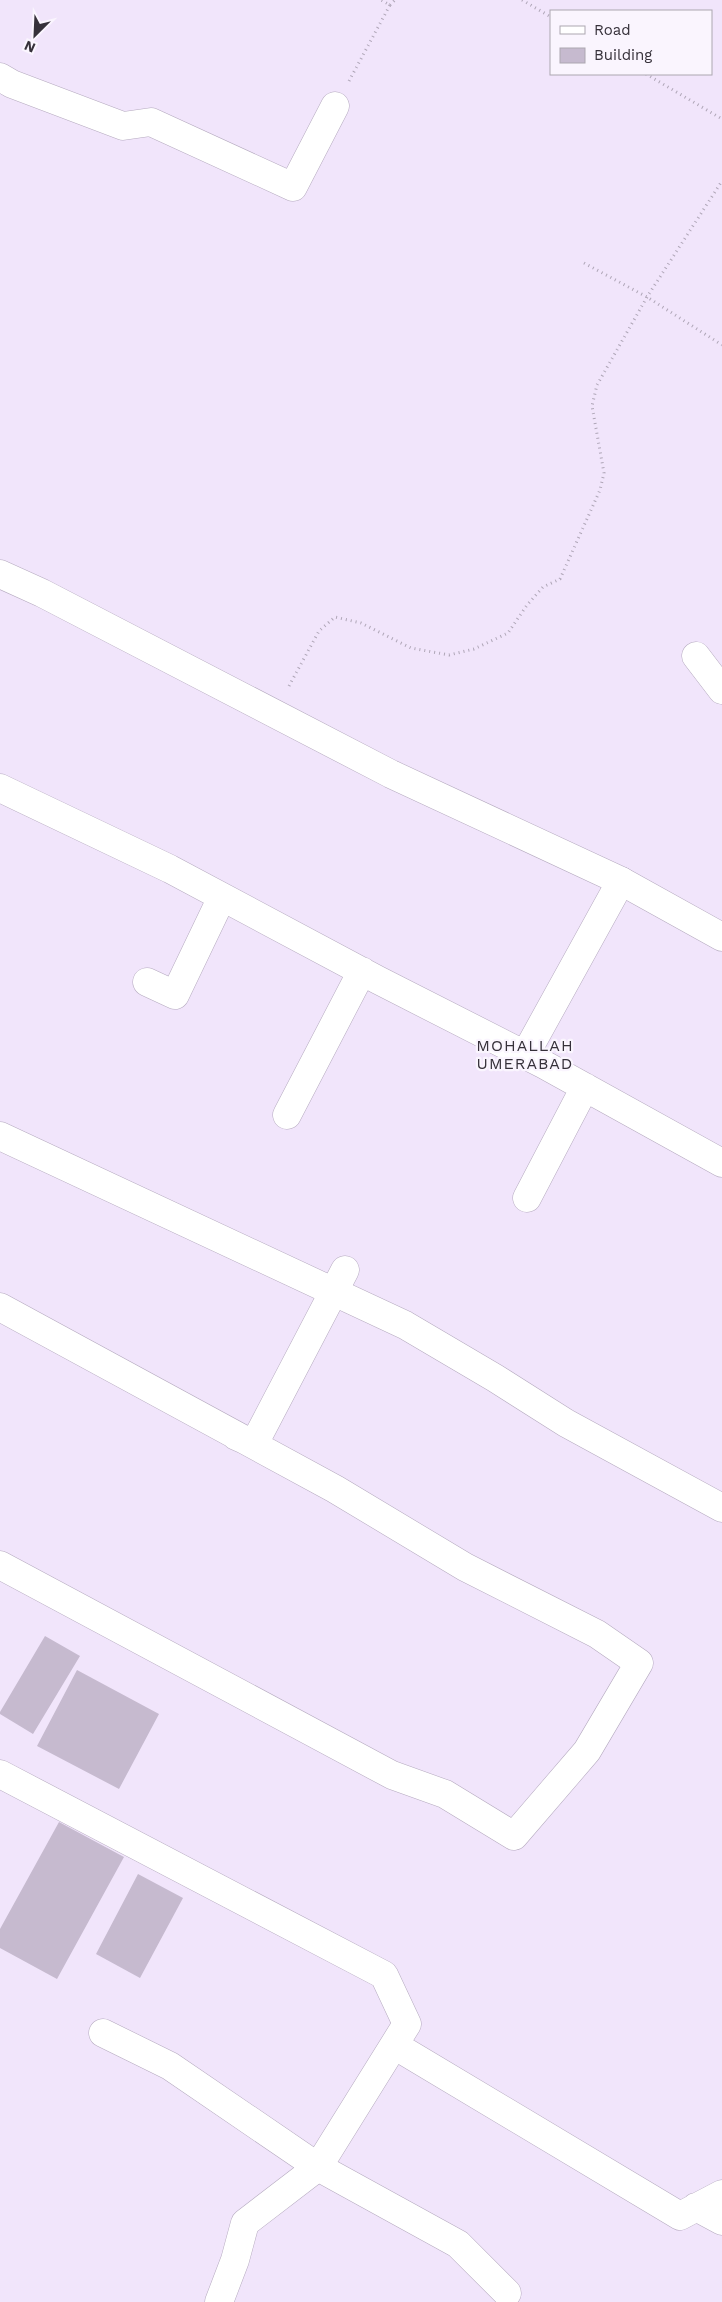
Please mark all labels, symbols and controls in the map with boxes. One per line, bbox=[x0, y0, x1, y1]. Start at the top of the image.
north arrow bbox=[10, 10, 60, 60]
legend bbox=[550, 10, 712, 75]
text: Road bbox=[594, 21, 631, 39]
text: N bbox=[22, 37, 38, 56]
text: Building bbox=[594, 46, 652, 64]
district label: MOHALLAH UMERABAD bbox=[476, 1036, 574, 1073]

